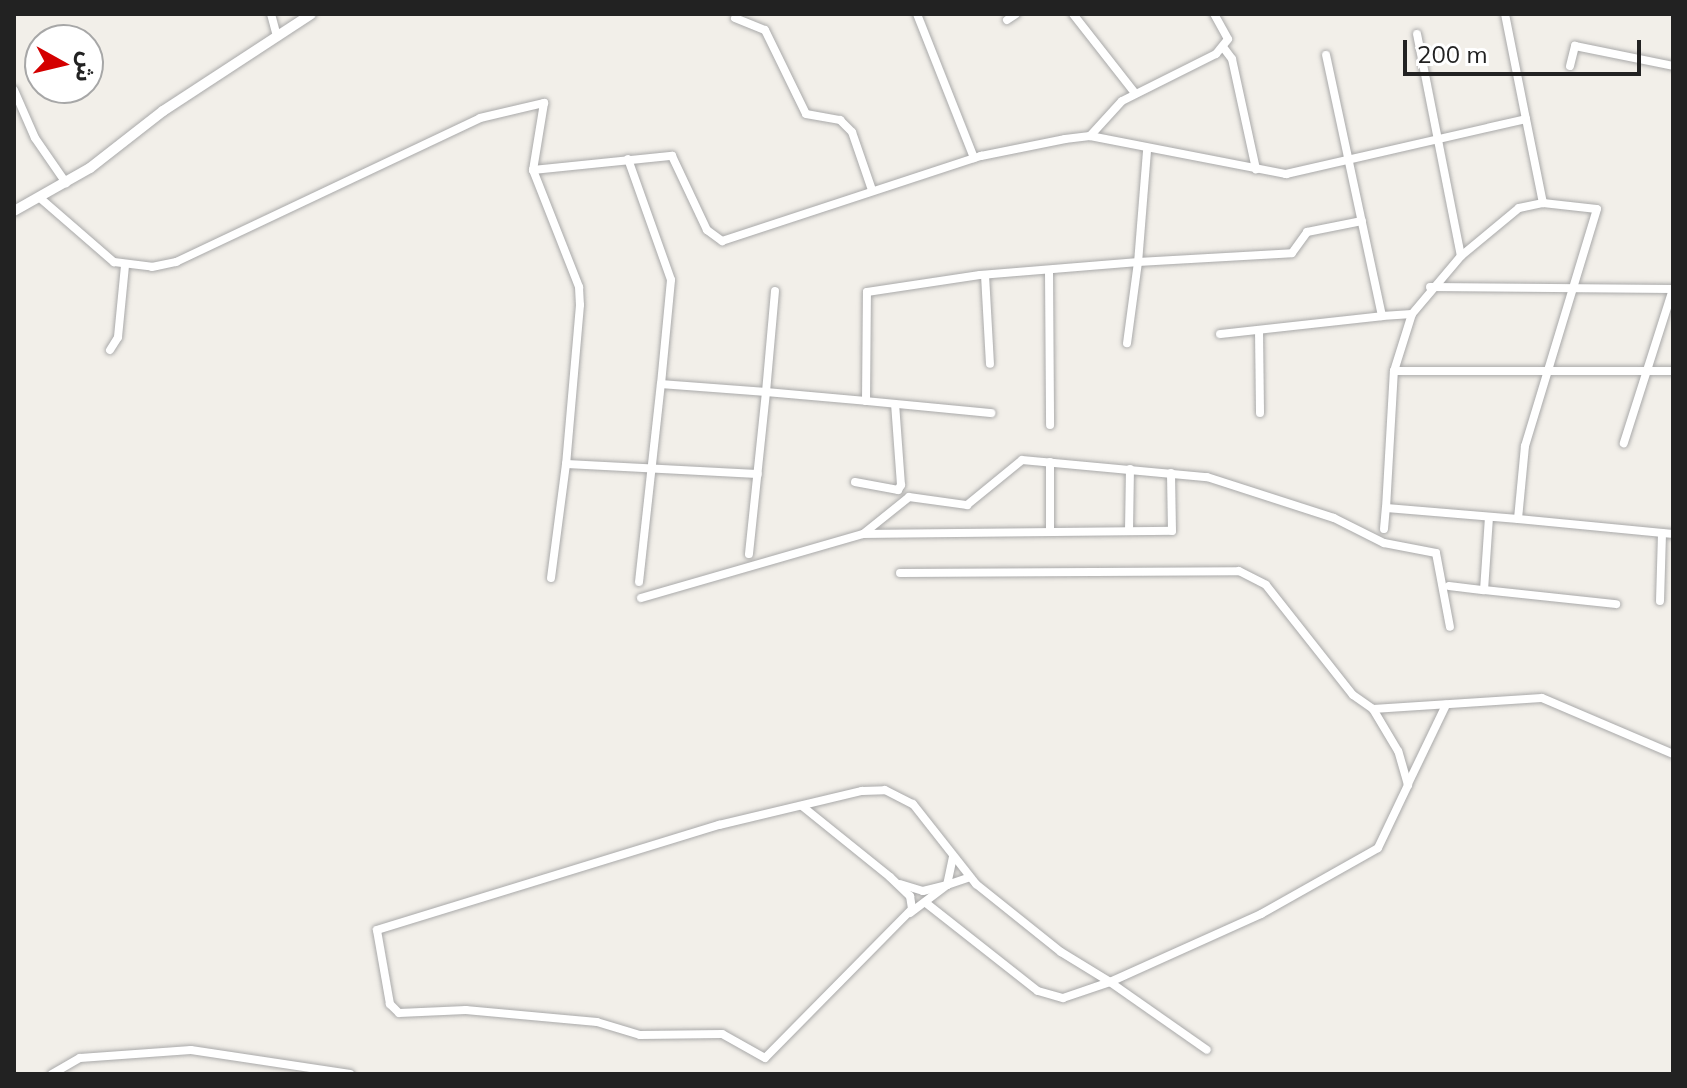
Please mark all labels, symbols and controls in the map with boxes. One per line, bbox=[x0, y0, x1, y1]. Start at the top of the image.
north arrow bbox=[24, 24, 104, 104]
scale bar bbox=[1407, 24, 1645, 74]
text: 200 m bbox=[1417, 39, 1488, 69]
text: ش bbox=[70, 50, 102, 84]

